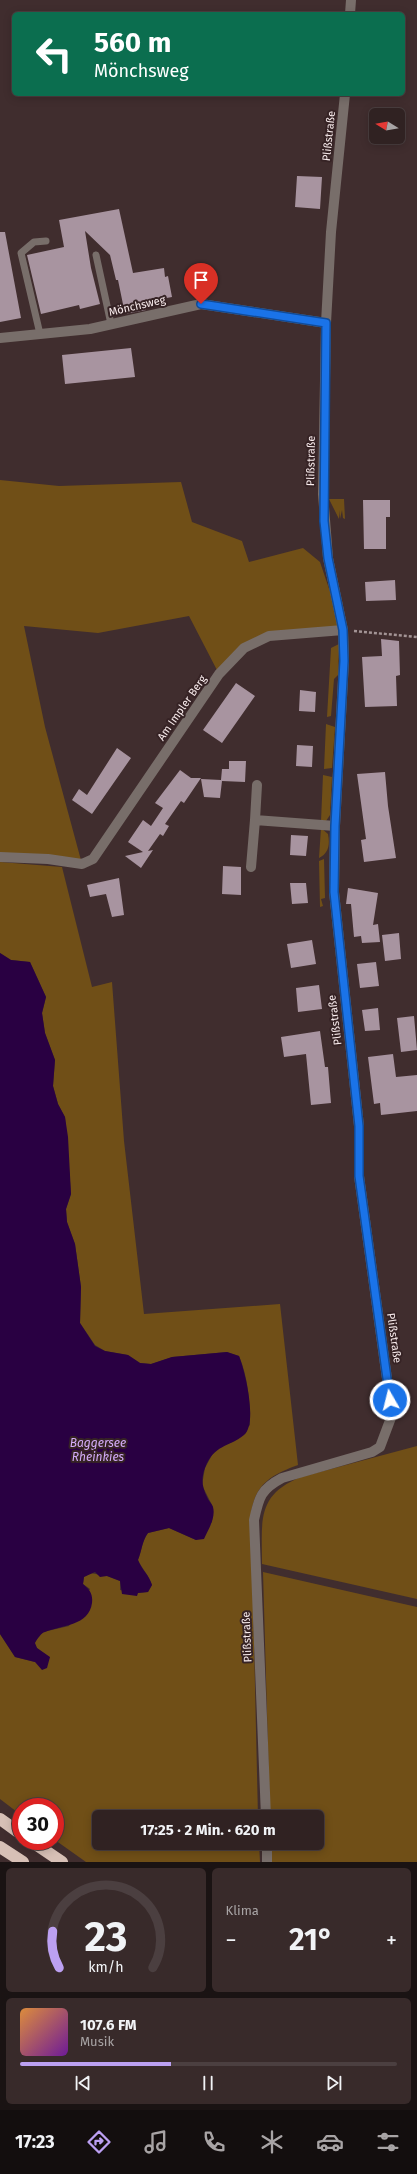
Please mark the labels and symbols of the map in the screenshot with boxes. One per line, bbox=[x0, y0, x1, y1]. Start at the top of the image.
north arrow bbox=[369, 108, 405, 144]
street label: Plißstraße bbox=[320, 110, 338, 162]
pin bbox=[184, 263, 218, 304]
street label: Mönchsweg bbox=[107, 293, 167, 319]
street label: Plißstraße bbox=[304, 436, 318, 486]
street label: Am Impler Berg bbox=[155, 673, 209, 743]
street label: Plißstraße bbox=[325, 994, 345, 1046]
street label: Plißstraße bbox=[384, 1312, 404, 1364]
position arrow bbox=[369, 1379, 411, 1421]
water label: Baggersee Rheinkies bbox=[70, 1436, 126, 1464]
street label: Plißstraße bbox=[240, 1611, 254, 1663]
speed limit sign: 30 bbox=[12, 1798, 64, 1850]

